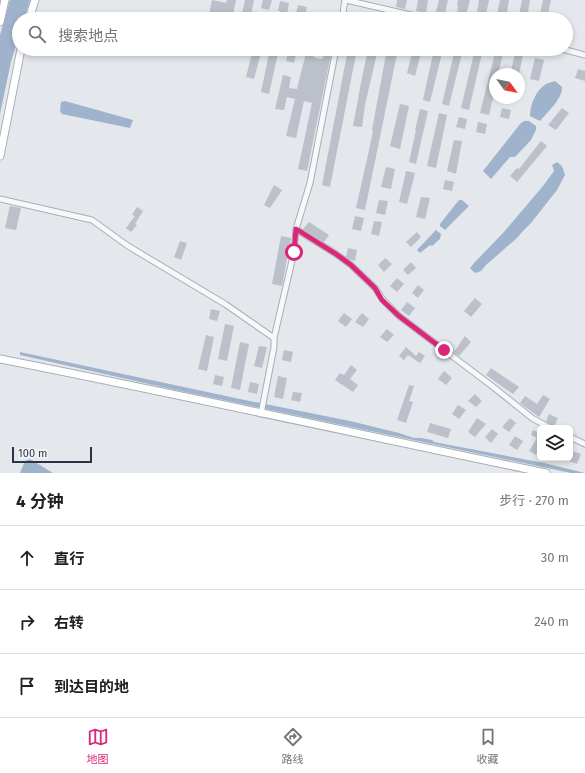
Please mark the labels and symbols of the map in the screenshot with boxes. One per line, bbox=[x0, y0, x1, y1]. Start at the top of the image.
north arrow bbox=[489, 68, 525, 104]
route start bbox=[285, 243, 303, 261]
route end bbox=[435, 341, 453, 359]
scale bar bbox=[12, 445, 92, 464]

